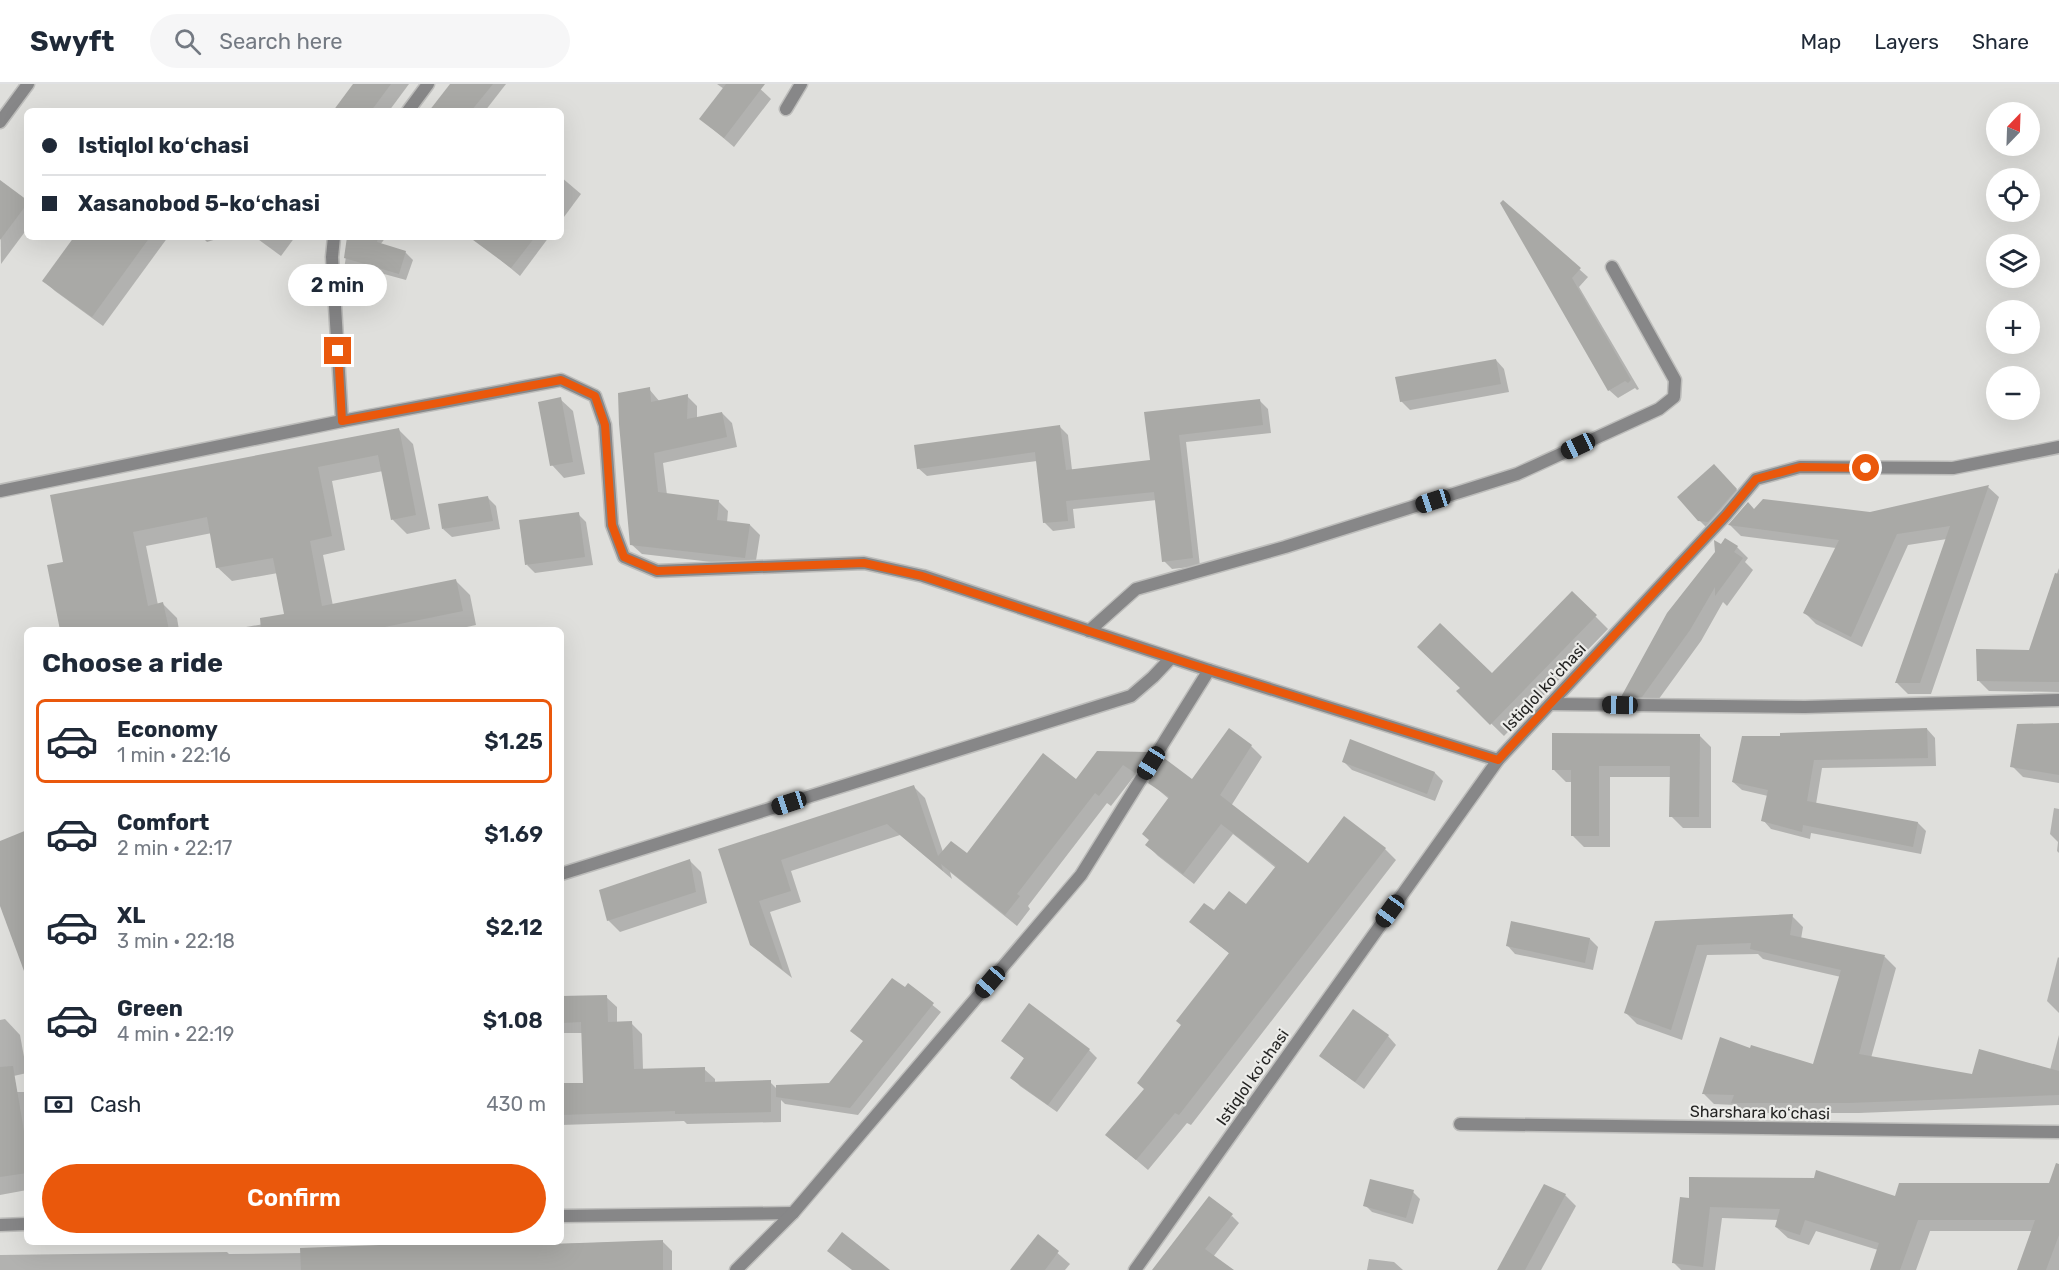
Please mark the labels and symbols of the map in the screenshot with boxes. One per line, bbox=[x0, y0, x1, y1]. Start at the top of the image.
north arrow bbox=[1986, 102, 2040, 156]
callout: 2 min bbox=[288, 264, 388, 306]
route end bbox=[324, 337, 351, 364]
car bbox=[1558, 430, 1598, 462]
route start bbox=[1852, 454, 1879, 481]
car bbox=[1413, 487, 1453, 515]
street label: Istiqlol koʻchasi bbox=[1499, 640, 1590, 735]
car bbox=[1602, 696, 1638, 714]
car bbox=[1134, 743, 1168, 783]
car bbox=[769, 789, 809, 817]
car bbox=[1372, 891, 1408, 931]
car bbox=[971, 963, 1009, 1001]
street label: Istiqlol koʻchasi bbox=[1212, 1026, 1293, 1129]
street label: Sharshara koʻchasi bbox=[1690, 1102, 1830, 1123]

